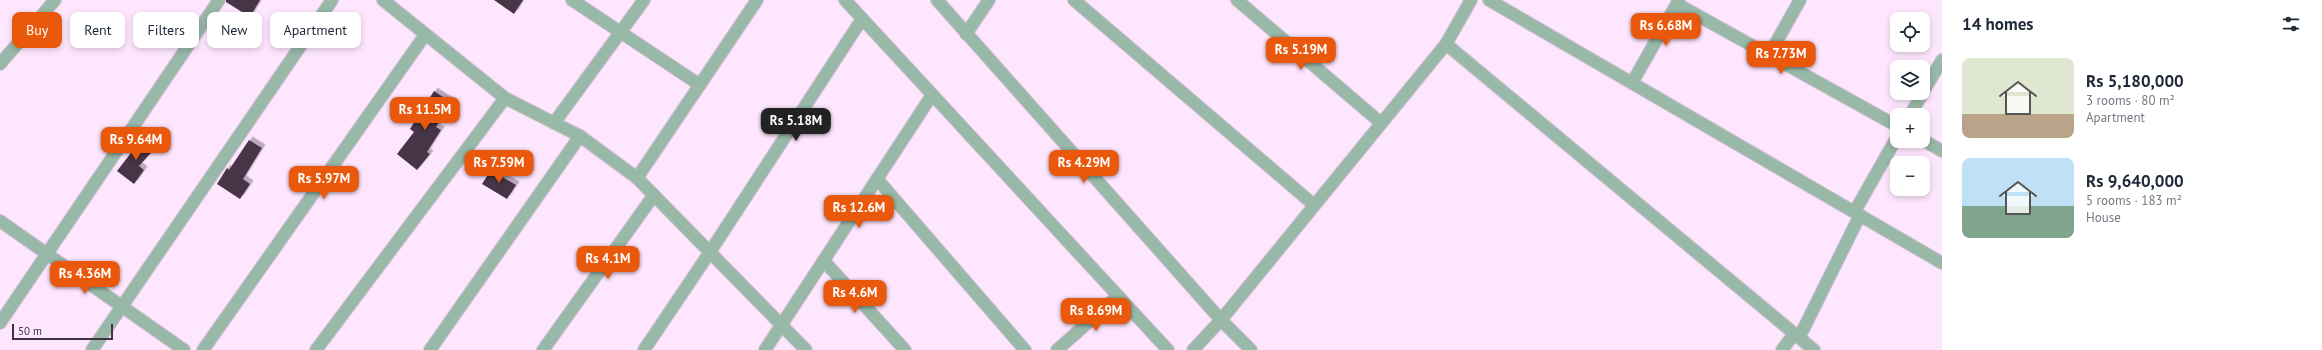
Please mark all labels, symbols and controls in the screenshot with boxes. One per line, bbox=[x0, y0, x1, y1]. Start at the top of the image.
chip: Buy bbox=[12, 12, 62, 48]
chip: Rent bbox=[70, 12, 125, 48]
chip: Filters bbox=[133, 12, 199, 48]
chip: New bbox=[207, 12, 262, 48]
chip: Apartment bbox=[270, 12, 361, 48]
map controls bbox=[1890, 12, 1930, 196]
button: locate bbox=[1890, 12, 1930, 52]
pin: Rs 6.68M bbox=[1625, 13, 1707, 47]
text: 14 homes bbox=[1962, 13, 2033, 35]
icon: filters bbox=[2280, 13, 2302, 35]
text: Rs 6.68M bbox=[1640, 17, 1692, 34]
pin: Rs 5.19M bbox=[1260, 37, 1342, 71]
text: Rs 5.19M bbox=[1275, 41, 1327, 58]
pin: Rs 7.73M bbox=[1740, 41, 1822, 75]
text: Rs 7.73M bbox=[1756, 45, 1806, 62]
button: layers bbox=[1890, 60, 1930, 100]
text: Rs 5,180,000 bbox=[2086, 70, 2184, 92]
icon: home bbox=[1994, 74, 2042, 122]
text: 3 rooms · 80 m² bbox=[2086, 92, 2175, 109]
pin: Rs 11.5M bbox=[384, 97, 466, 131]
text: Rs 11.5M bbox=[399, 101, 451, 118]
pin: Rs 5.18M bbox=[755, 108, 837, 142]
button: + bbox=[1890, 108, 1930, 148]
text: Apartment bbox=[2086, 109, 2145, 126]
text: Rs 5.18M bbox=[770, 112, 822, 129]
pin: Rs 9.64M bbox=[95, 127, 177, 161]
text: Rs 9.64M bbox=[110, 131, 162, 148]
pin: Rs 7.59M bbox=[458, 150, 540, 184]
pin: Rs 4.29M bbox=[1043, 150, 1125, 184]
text: Rs 7.59M bbox=[474, 154, 524, 171]
text: Rs 4.29M bbox=[1058, 154, 1110, 171]
button: − bbox=[1890, 156, 1930, 196]
pin: Rs 5.97M bbox=[283, 166, 365, 200]
text: Rs 5.97M bbox=[298, 170, 350, 187]
text: Rs 9,640,000 bbox=[2086, 170, 2184, 192]
icon: home bbox=[1994, 174, 2042, 222]
text: 5 rooms · 183 m² bbox=[2086, 192, 2182, 209]
pin: Rs 12.6M bbox=[818, 195, 900, 229]
text: Rs 12.6M bbox=[833, 199, 885, 216]
text: House bbox=[2086, 209, 2121, 226]
pin: Rs 4.1M bbox=[571, 246, 645, 280]
text: Rs 4.1M bbox=[586, 250, 630, 267]
pin: Rs 4.36M bbox=[44, 261, 126, 295]
text: Rs 4.36M bbox=[59, 265, 111, 282]
pin: Rs 4.6M bbox=[818, 280, 892, 314]
text: Rs 4.6M bbox=[833, 284, 877, 301]
pin: Rs 8.69M bbox=[1055, 298, 1137, 332]
text: Rs 8.69M bbox=[1070, 302, 1122, 319]
scale bar bbox=[12, 322, 113, 341]
text: 50 m bbox=[18, 324, 42, 338]

